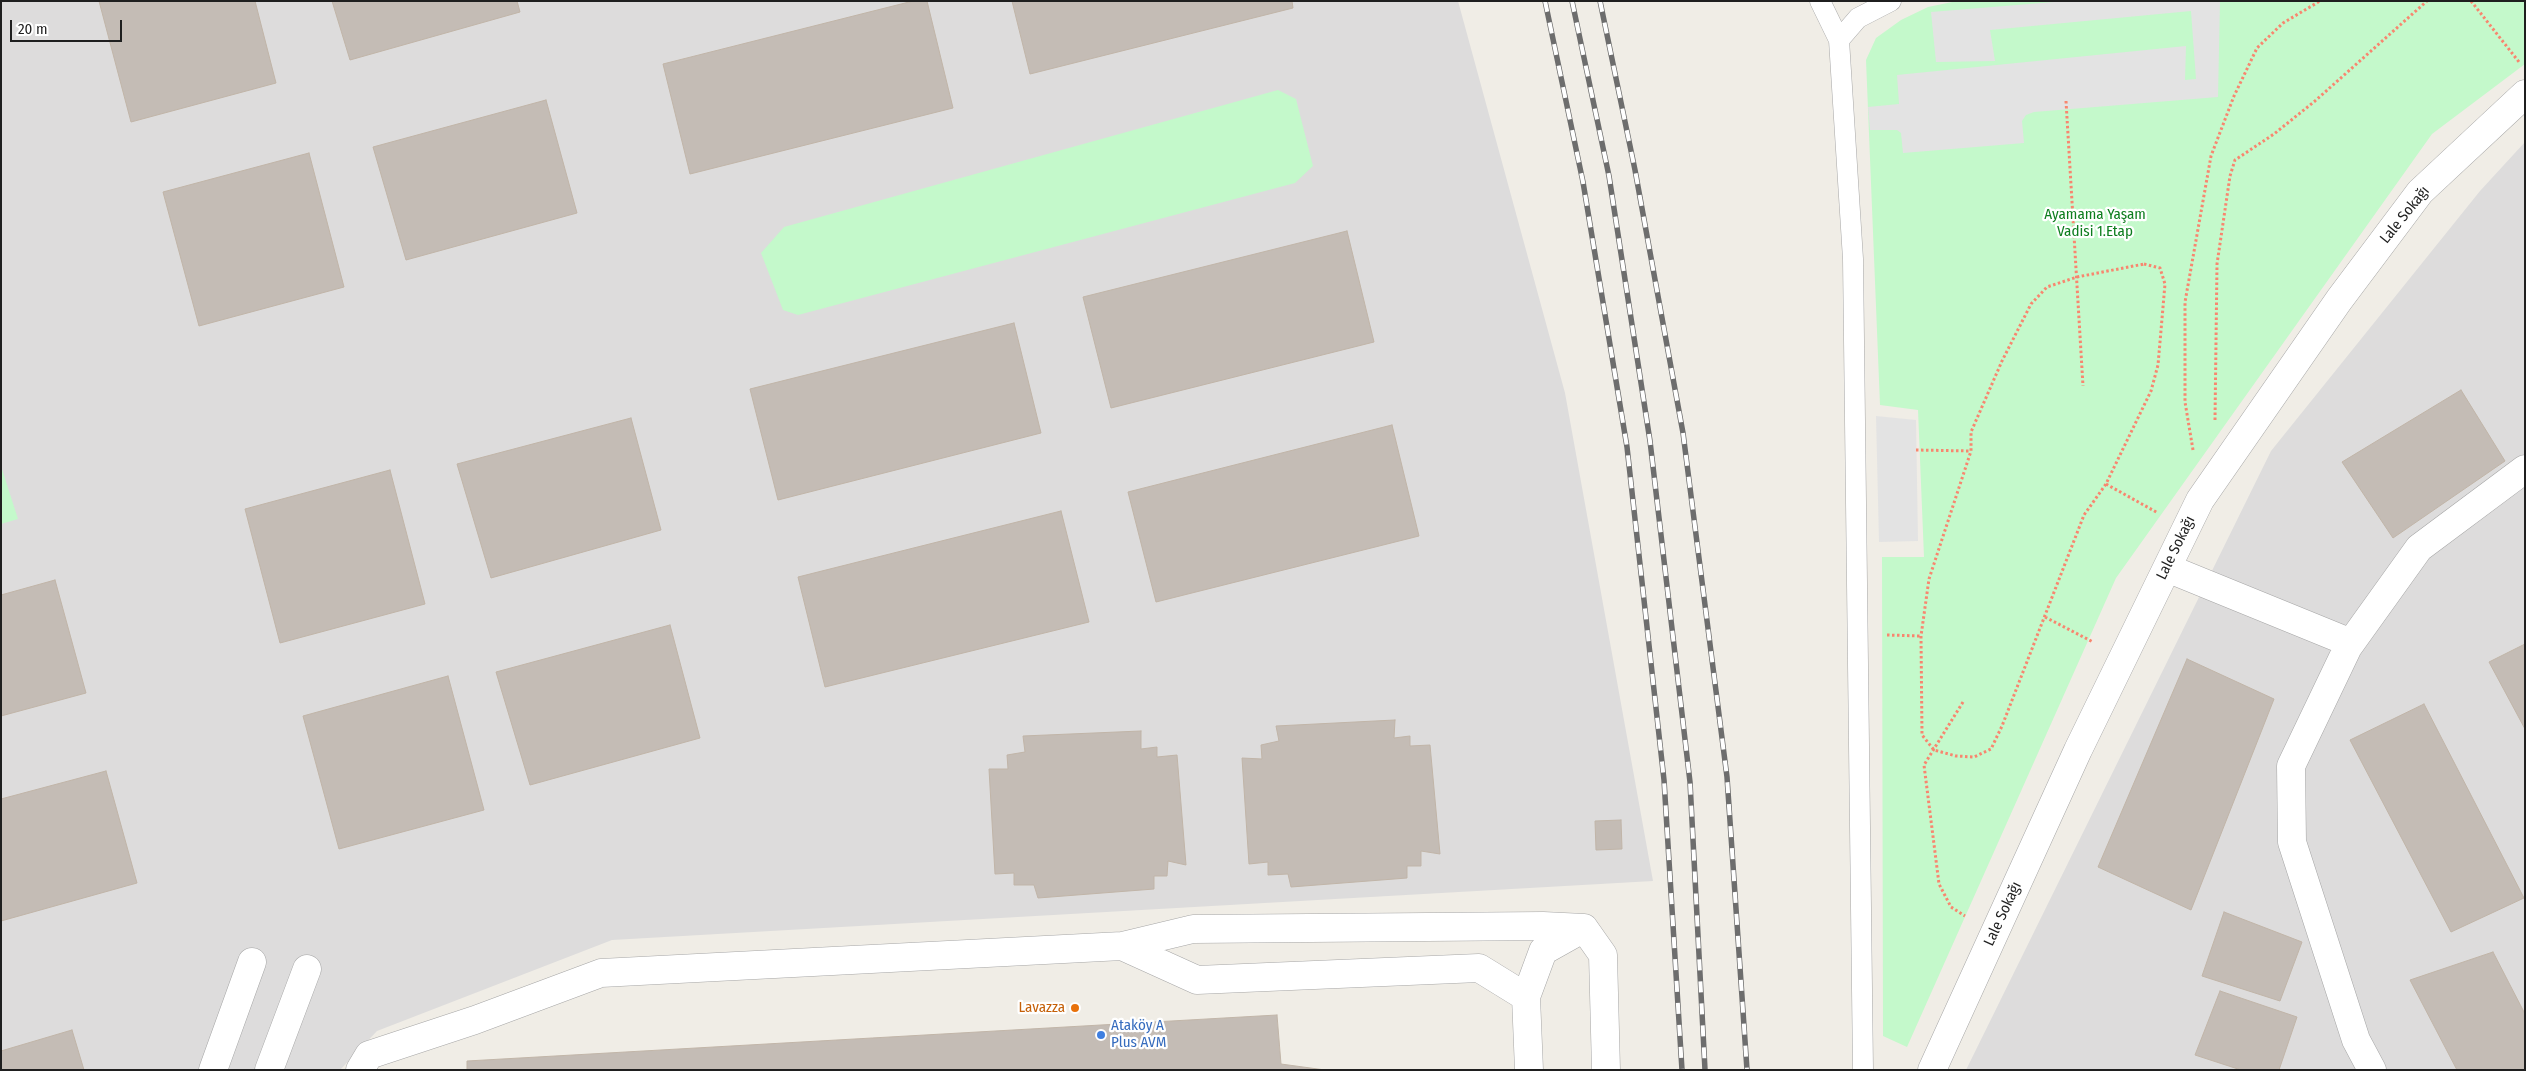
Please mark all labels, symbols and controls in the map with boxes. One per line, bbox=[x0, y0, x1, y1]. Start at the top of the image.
scale bar bbox=[12, 10, 125, 42]
text: 20 m bbox=[18, 20, 48, 38]
street label: Lale Sokağı bbox=[2376, 183, 2434, 247]
park label: Ayamama Yaşam Vadisi 1.Etap bbox=[2044, 206, 2146, 241]
street label: Lale Sokağı bbox=[2153, 513, 2199, 583]
street label: Lale Sokağı bbox=[1980, 879, 2026, 949]
place label: Lavazza bbox=[1019, 999, 1065, 1017]
marker: Lavazza bbox=[1069, 1002, 1081, 1014]
place label: Ataköy A Plus AVM bbox=[1111, 1017, 1166, 1052]
marker: Ataköy A Plus AVM bbox=[1095, 1029, 1107, 1041]

